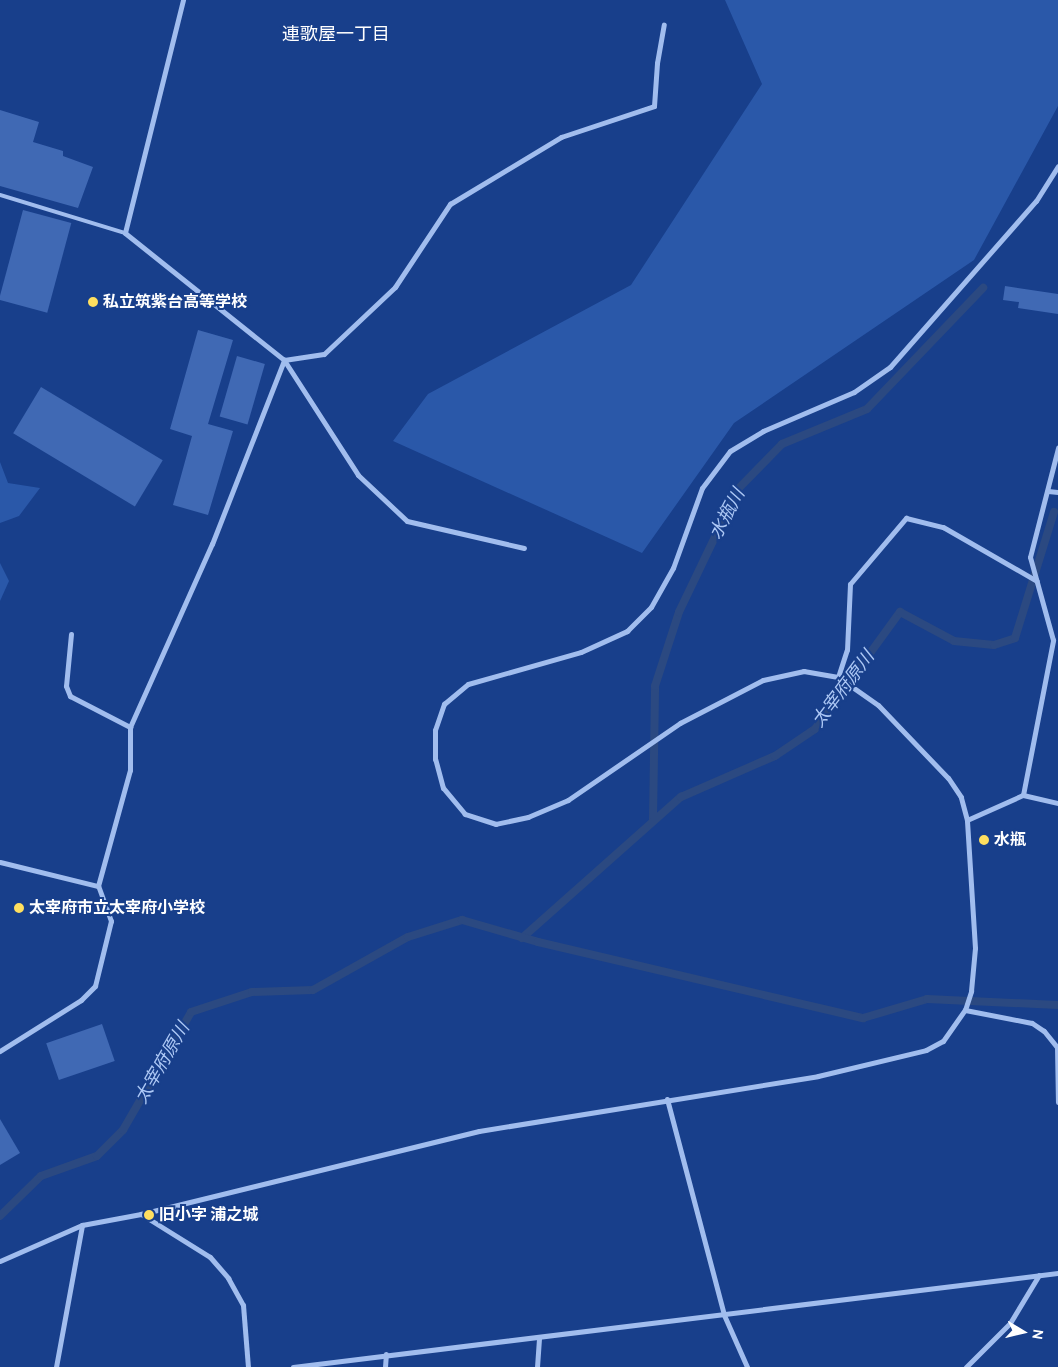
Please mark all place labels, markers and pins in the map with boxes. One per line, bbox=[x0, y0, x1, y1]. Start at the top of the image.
place label: 私立筑紫台高等学校 bbox=[103, 292, 247, 312]
marker: 私立筑紫台高等学校 bbox=[87, 296, 99, 308]
place label: 水瓶 bbox=[994, 830, 1026, 850]
marker: 水瓶 bbox=[978, 834, 990, 846]
place label: 太宰府市立太宰府小学校 bbox=[29, 898, 205, 918]
marker: 太宰府市立太宰府小学校 bbox=[13, 902, 25, 914]
place label: 旧小字 浦之城 bbox=[159, 1205, 259, 1225]
marker: 旧小字 浦之城 bbox=[143, 1209, 155, 1221]

